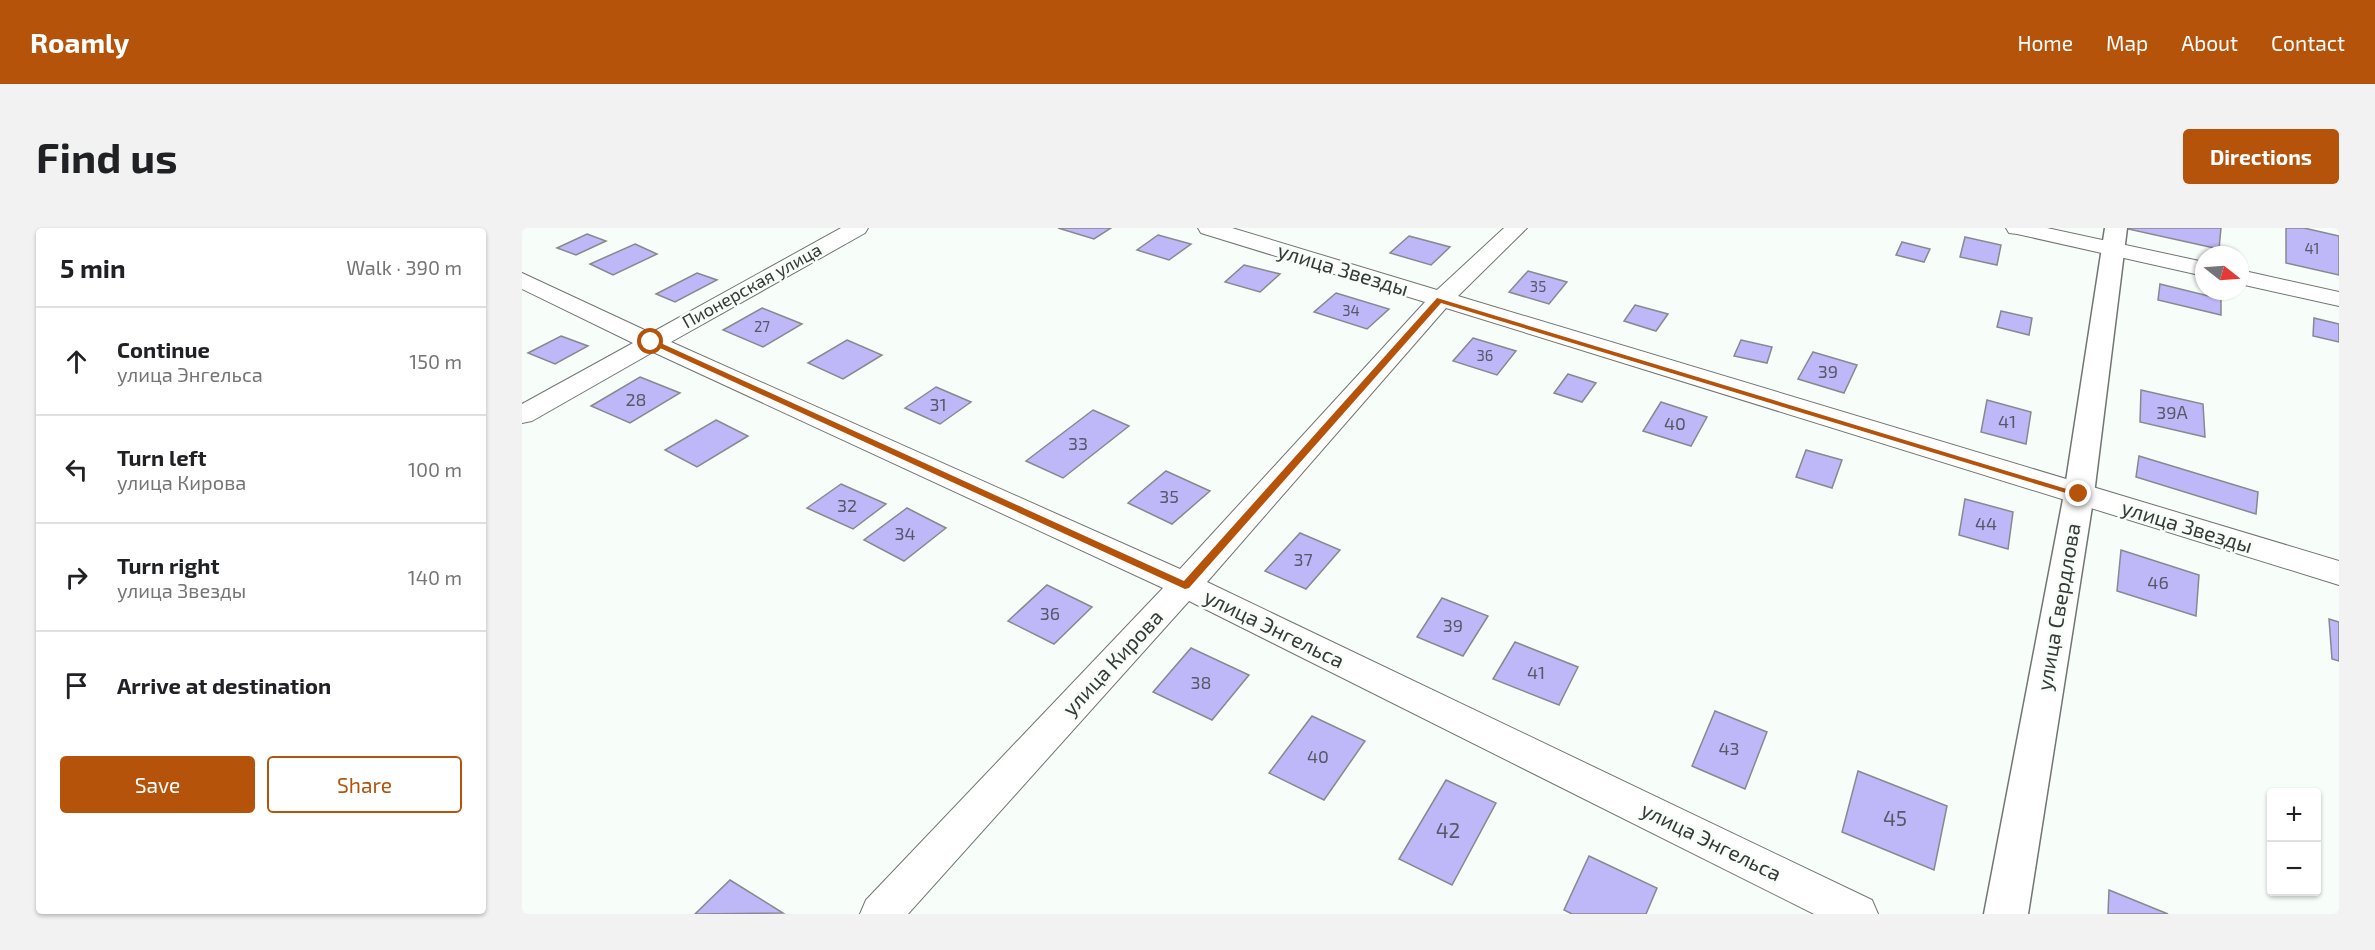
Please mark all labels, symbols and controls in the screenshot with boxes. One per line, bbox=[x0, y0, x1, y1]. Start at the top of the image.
text: Roamly bbox=[30, 25, 129, 59]
text: Home bbox=[2017, 30, 2073, 55]
text: Map bbox=[2106, 30, 2148, 55]
text: About bbox=[2181, 30, 2238, 55]
text: Contact bbox=[2271, 30, 2345, 55]
button: Directions bbox=[2183, 129, 2339, 184]
text: Find us bbox=[36, 131, 178, 181]
street label: улица Звезды bbox=[1275, 237, 1412, 301]
street label: Пионерская улица bbox=[678, 238, 825, 333]
house number: 41 bbox=[2304, 239, 2320, 257]
north arrow bbox=[2195, 246, 2249, 300]
text: 5 min bbox=[60, 252, 126, 283]
text: Walk · 390 m bbox=[346, 255, 462, 279]
house number: 35 bbox=[1530, 277, 1546, 295]
house number: 34 bbox=[1342, 301, 1360, 319]
house number: 27 bbox=[754, 317, 770, 335]
route start bbox=[637, 328, 663, 354]
text: Continue bbox=[117, 336, 210, 362]
icon: ahead bbox=[60, 345, 93, 378]
house number: 36 bbox=[1477, 346, 1493, 364]
text: 150 m bbox=[409, 349, 462, 373]
house number: 39 bbox=[1818, 360, 1838, 382]
text: улица Энгельса bbox=[117, 362, 263, 386]
house number: 28 bbox=[625, 388, 647, 410]
house number: 31 bbox=[929, 393, 947, 415]
house number: 39А bbox=[2156, 401, 2189, 423]
house number: 41 bbox=[1998, 410, 2016, 432]
house number: 40 bbox=[1664, 412, 1686, 434]
house number: 33 bbox=[1068, 432, 1088, 454]
text: Turn left bbox=[117, 444, 206, 470]
icon: left bbox=[60, 453, 93, 486]
text: 100 m bbox=[408, 457, 462, 481]
text: улица Кирова bbox=[117, 470, 246, 494]
route end bbox=[2065, 480, 2091, 506]
house number: 35 bbox=[1159, 485, 1179, 507]
house number: 32 bbox=[837, 494, 857, 516]
street label: улица Звезды bbox=[2119, 494, 2256, 558]
house number: 44 bbox=[1975, 512, 1997, 534]
street label: улица Свердлова bbox=[2030, 521, 2086, 693]
house number: 34 bbox=[894, 522, 916, 544]
house number: 37 bbox=[1293, 548, 1313, 570]
text: Turn right bbox=[117, 552, 219, 578]
icon: right bbox=[60, 561, 93, 594]
text: 140 m bbox=[408, 565, 462, 589]
house number: 46 bbox=[2147, 571, 2169, 593]
text: улица Звезды bbox=[117, 578, 246, 602]
street label: улица Энгельса bbox=[1200, 583, 1349, 673]
house number: 36 bbox=[1040, 602, 1060, 624]
street label: улица Кирова bbox=[1056, 604, 1168, 721]
house number: 39 bbox=[1443, 614, 1463, 636]
house number: 41 bbox=[1527, 661, 1545, 683]
icon: arrive bbox=[60, 669, 93, 702]
house number: 38 bbox=[1191, 671, 1211, 693]
text: Arrive at destination bbox=[117, 672, 331, 698]
house number: 43 bbox=[1718, 737, 1740, 759]
house number: 40 bbox=[1307, 745, 1329, 767]
button: Save bbox=[60, 756, 255, 813]
button: Share bbox=[267, 756, 462, 813]
map controls bbox=[2267, 788, 2321, 896]
button: + bbox=[2267, 788, 2321, 842]
street label: улица Энгельса bbox=[1637, 796, 1786, 886]
house number: 45 bbox=[1883, 805, 1907, 830]
house number: 42 bbox=[1436, 817, 1460, 842]
button: − bbox=[2267, 842, 2321, 896]

